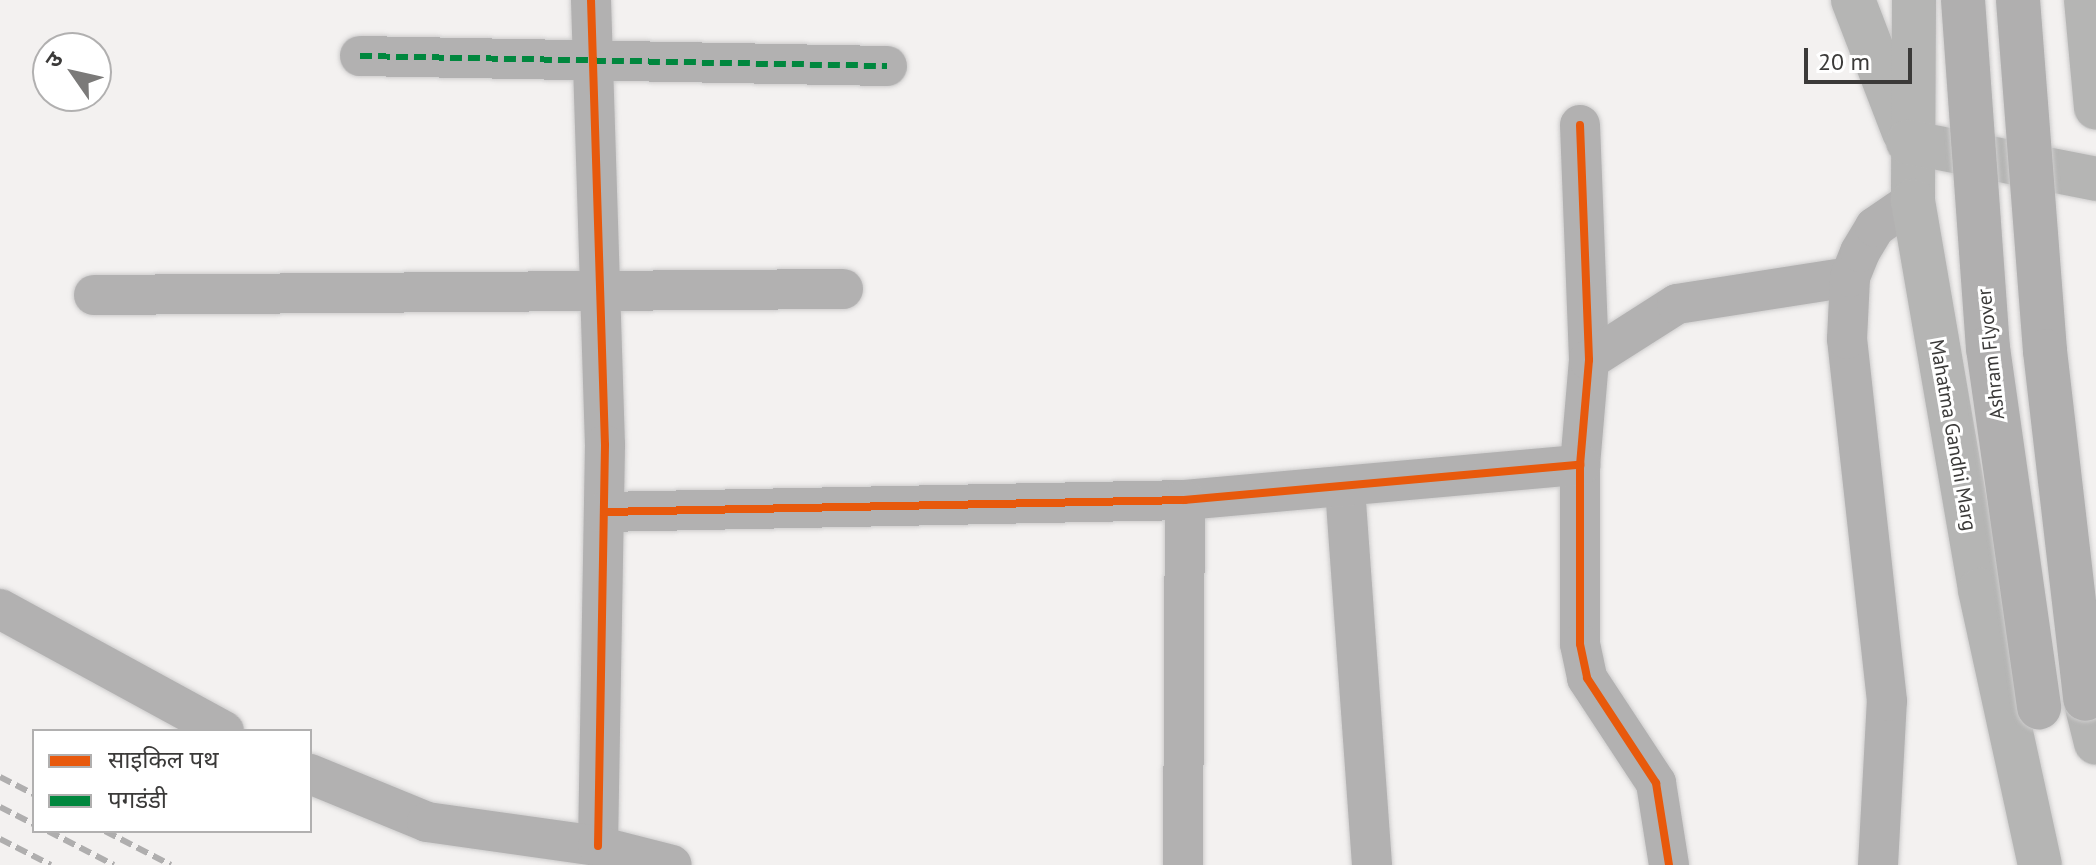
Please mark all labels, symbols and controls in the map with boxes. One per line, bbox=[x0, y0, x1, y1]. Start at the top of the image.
north arrow bbox=[32, 32, 112, 112]
scale bar bbox=[1808, 32, 1916, 82]
text: 20 m bbox=[1818, 46, 1870, 77]
text: उ bbox=[39, 47, 69, 73]
street label: Ashram Flyover bbox=[1972, 287, 2010, 421]
street label: Mahatma Gandhi Marg bbox=[1924, 338, 1982, 532]
legend bbox=[32, 729, 312, 833]
text: साइकिल पथ bbox=[108, 744, 219, 775]
text: पगडंडी bbox=[108, 784, 167, 815]

